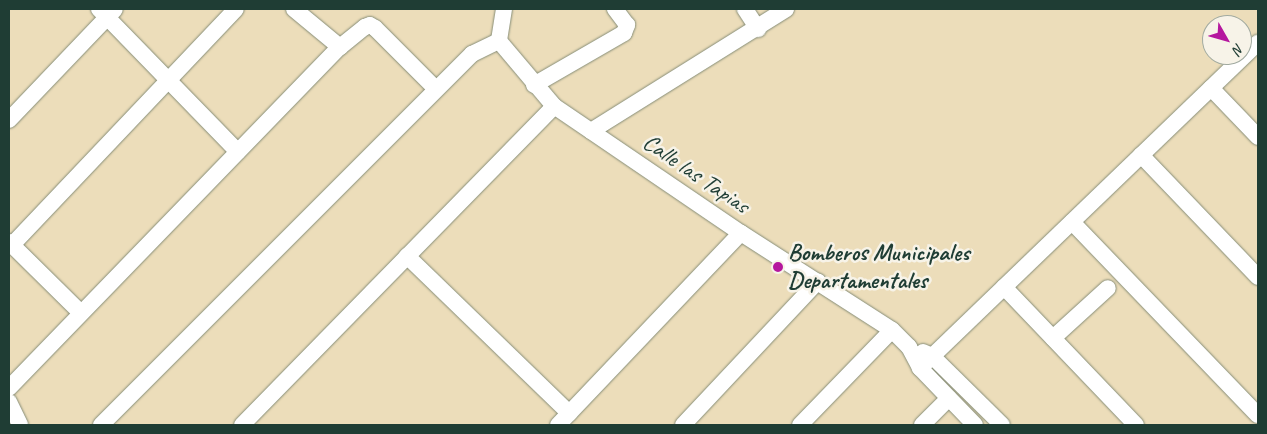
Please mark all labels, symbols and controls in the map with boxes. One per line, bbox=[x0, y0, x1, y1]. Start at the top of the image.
north arrow bbox=[1202, 15, 1252, 65]
text: N bbox=[1229, 40, 1248, 58]
street label: Calle las Tapias bbox=[637, 128, 755, 220]
place label: Bomberos Municipales Departamentales bbox=[788, 239, 969, 295]
marker: Bomberos Municipales Departamentales bbox=[772, 261, 784, 273]

